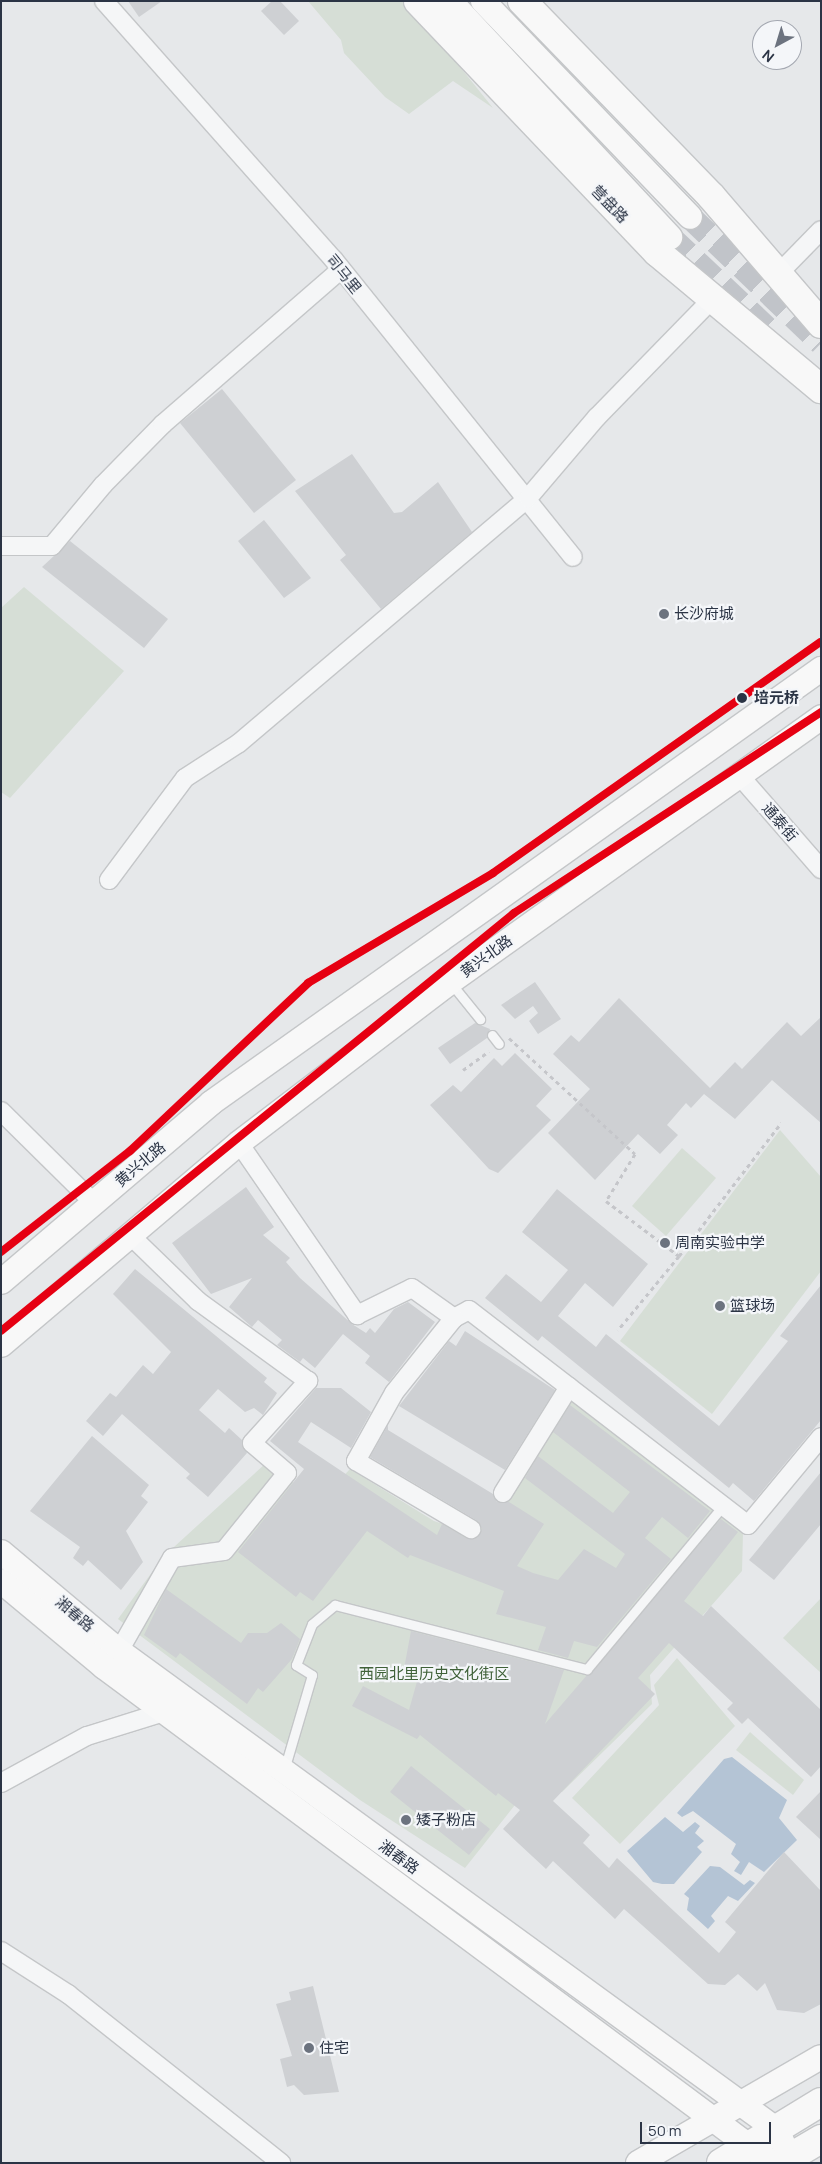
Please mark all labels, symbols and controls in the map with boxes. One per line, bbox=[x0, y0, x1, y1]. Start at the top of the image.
north arrow bbox=[752, 20, 802, 70]
text: N bbox=[758, 46, 778, 67]
street label: 营盘路 bbox=[588, 182, 632, 226]
street label: 司马里 bbox=[323, 251, 365, 297]
place label: 长沙府城 bbox=[674, 605, 734, 623]
marker: 长沙府城 bbox=[658, 608, 670, 620]
marker: 培元桥 bbox=[733, 689, 751, 707]
place label: 培元桥 bbox=[754, 689, 799, 707]
street label: 通泰街 bbox=[758, 799, 802, 845]
street label: 黄兴北路 bbox=[456, 931, 516, 981]
street label: 黄兴北路 bbox=[111, 1138, 169, 1190]
place label: 周南实验中学 bbox=[675, 1234, 765, 1252]
marker: 周南实验中学 bbox=[659, 1237, 671, 1249]
place label: 篮球场 bbox=[730, 1297, 775, 1315]
marker: 篮球场 bbox=[714, 1300, 726, 1312]
street label: 湘春路 bbox=[52, 1593, 98, 1635]
park label: 西园北里历史文化街区 bbox=[359, 1665, 509, 1683]
place label: 矮子粉店 bbox=[416, 1811, 476, 1829]
marker: 矮子粉店 bbox=[400, 1814, 412, 1826]
street label: 湘春路 bbox=[376, 1836, 422, 1878]
place label: 住宅 bbox=[319, 2039, 349, 2057]
marker: 住宅 bbox=[303, 2042, 315, 2054]
scale bar bbox=[642, 2112, 773, 2144]
text: 50 m bbox=[648, 2120, 682, 2141]

